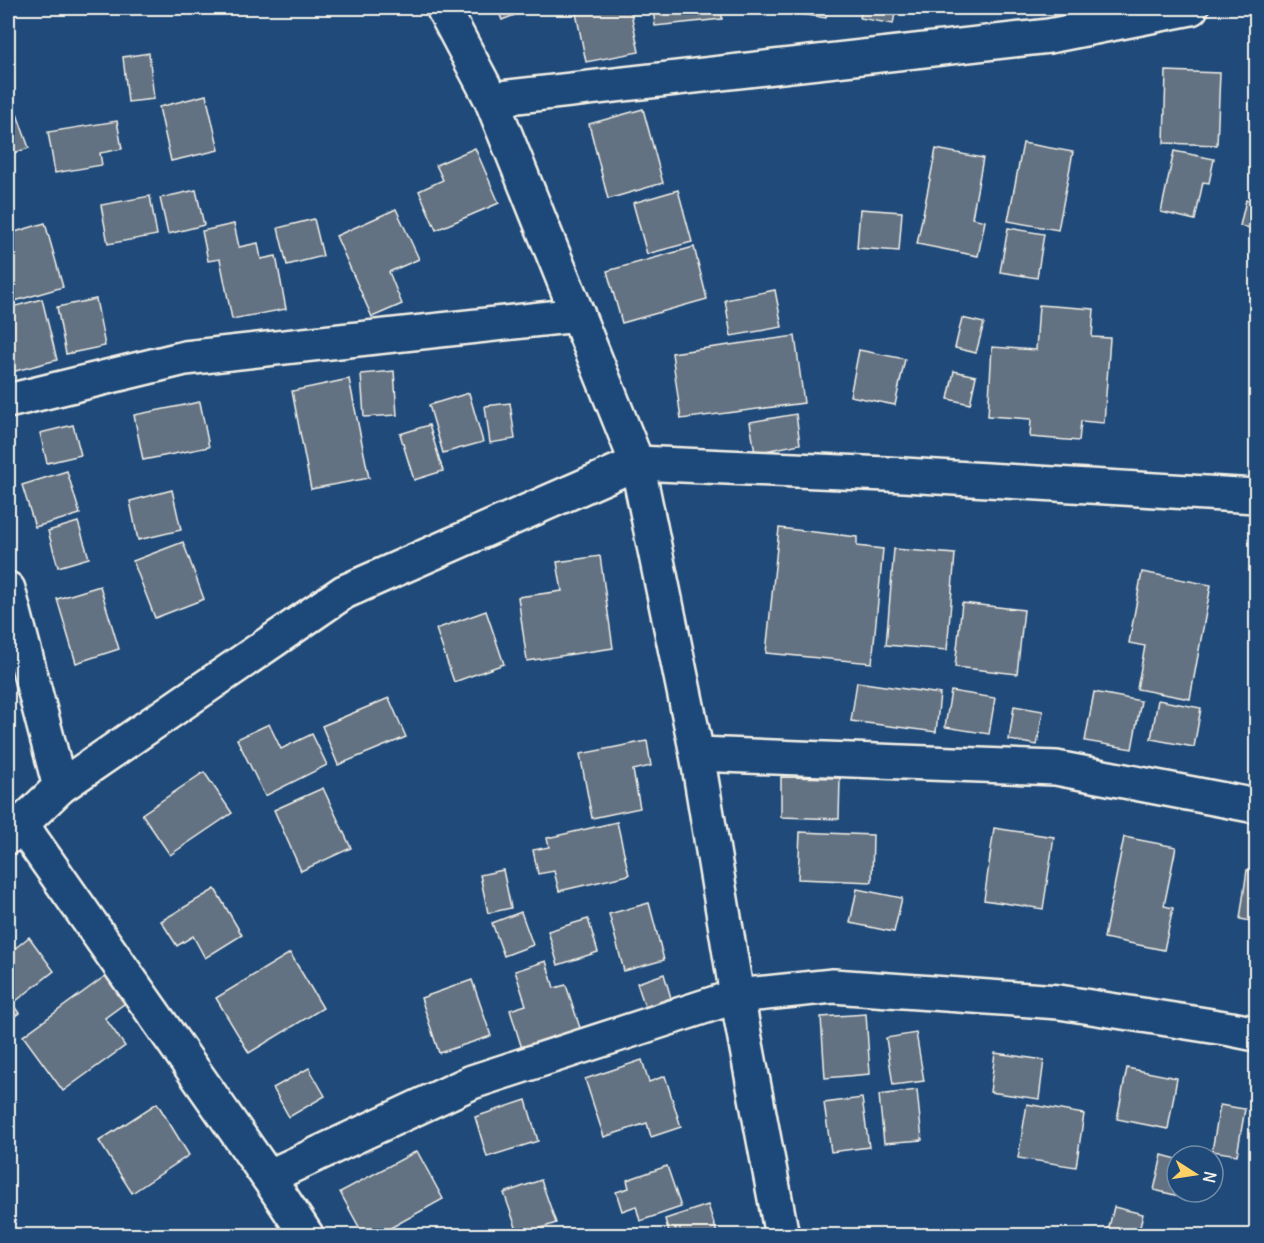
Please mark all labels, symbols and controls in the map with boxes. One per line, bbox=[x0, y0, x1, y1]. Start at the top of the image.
north arrow bbox=[1165, 1144, 1225, 1204]
text: N bbox=[1199, 1170, 1221, 1185]

